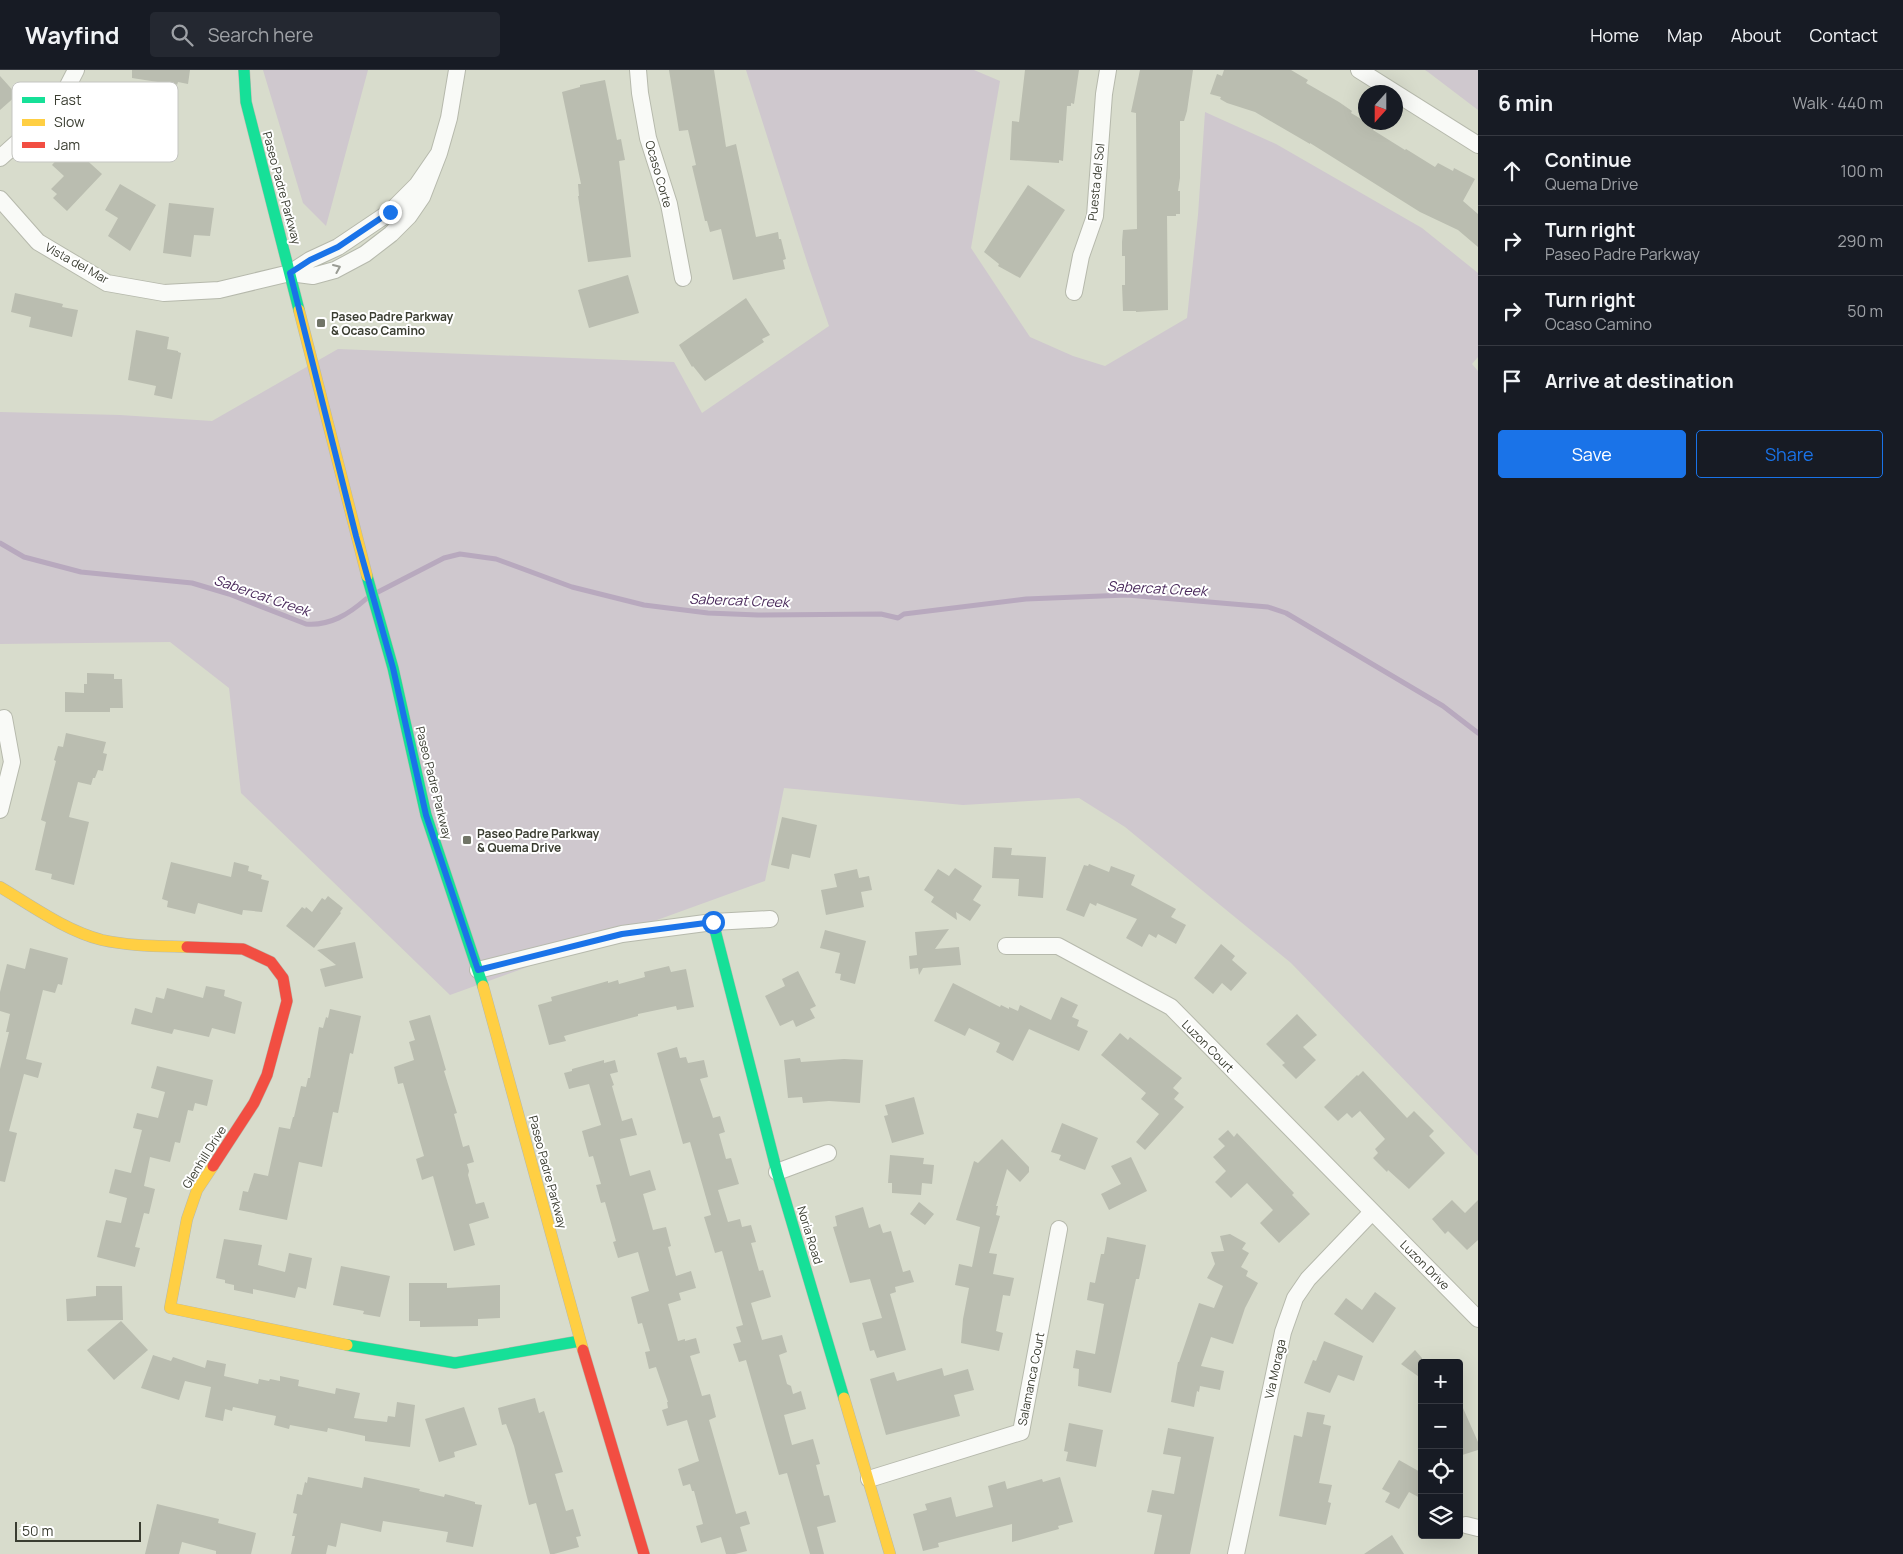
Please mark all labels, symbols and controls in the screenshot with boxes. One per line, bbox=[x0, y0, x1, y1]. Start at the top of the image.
search box bbox=[150, 12, 500, 57]
text: Wayfind bbox=[25, 18, 120, 51]
icon: search bbox=[168, 21, 196, 49]
text: Search here bbox=[208, 22, 313, 48]
text: Home bbox=[1590, 23, 1639, 47]
text: Map bbox=[1667, 23, 1703, 47]
text: About bbox=[1731, 23, 1781, 47]
text: Contact bbox=[1809, 23, 1878, 47]
legend bbox=[12, 82, 178, 162]
north arrow bbox=[1358, 85, 1403, 130]
text: 6 min bbox=[1498, 89, 1553, 117]
text: Fast bbox=[54, 90, 82, 109]
text: Walk · 440 m bbox=[1793, 92, 1883, 114]
text: Slow bbox=[54, 112, 85, 131]
street label: Paseo Padre Parkway bbox=[259, 130, 305, 247]
text: Jam bbox=[54, 135, 80, 154]
street label: Ocaso Corte bbox=[641, 138, 677, 210]
street label: Puesta del Sol bbox=[1083, 142, 1109, 222]
text: Continue bbox=[1545, 147, 1631, 173]
icon: ahead bbox=[1498, 157, 1526, 185]
text: 100 m bbox=[1840, 160, 1883, 182]
text: Quema Drive bbox=[1545, 173, 1638, 195]
route end bbox=[379, 201, 402, 224]
text: Turn right bbox=[1545, 217, 1635, 243]
icon: right bbox=[1498, 227, 1526, 255]
text: 290 m bbox=[1837, 230, 1883, 252]
street label: Vista del Mar bbox=[42, 239, 112, 288]
text: Paseo Padre Parkway bbox=[1545, 243, 1700, 265]
one-way arrow bbox=[332, 263, 341, 274]
text: Turn right bbox=[1545, 287, 1635, 313]
icon: right bbox=[1498, 297, 1526, 325]
text: 50 m bbox=[1847, 300, 1883, 322]
place label: Paseo Padre Parkway & Ocaso Camino bbox=[331, 308, 454, 339]
text: Ocaso Camino bbox=[1545, 313, 1652, 335]
marker: Paseo Padre Parkway & Ocaso Camino bbox=[315, 317, 327, 329]
icon: arrive bbox=[1498, 367, 1526, 395]
text: Arrive at destination bbox=[1545, 368, 1734, 394]
button: Save bbox=[1498, 430, 1686, 478]
button: Share bbox=[1696, 430, 1883, 478]
water label: Sabercat Creek bbox=[212, 570, 314, 621]
water label: Sabercat Creek bbox=[1107, 576, 1209, 600]
water label: Sabercat Creek bbox=[689, 589, 791, 611]
street label: Paseo Padre Parkway bbox=[412, 725, 456, 842]
place label: Paseo Padre Parkway & Quema Drive bbox=[477, 825, 600, 856]
marker: Paseo Padre Parkway & Quema Drive bbox=[461, 834, 473, 846]
route start bbox=[702, 911, 725, 934]
street label: Luzon Court bbox=[1178, 1016, 1238, 1076]
street label: Paseo Padre Parkway bbox=[525, 1114, 571, 1231]
street label: Glenhill Drive bbox=[178, 1122, 230, 1192]
street label: Noria Road bbox=[793, 1204, 827, 1266]
street label: Luzon Drive bbox=[1396, 1236, 1454, 1294]
street label: Salamanca Court bbox=[1014, 1331, 1048, 1427]
street label: Via Moraga bbox=[1260, 1338, 1290, 1400]
map controls bbox=[1418, 1359, 1463, 1539]
button: + bbox=[1418, 1359, 1463, 1404]
button: − bbox=[1418, 1404, 1463, 1449]
button: locate bbox=[1418, 1449, 1463, 1494]
button: layers bbox=[1418, 1494, 1463, 1539]
scale bar bbox=[15, 1519, 141, 1542]
text: 50 m bbox=[22, 1521, 53, 1540]

